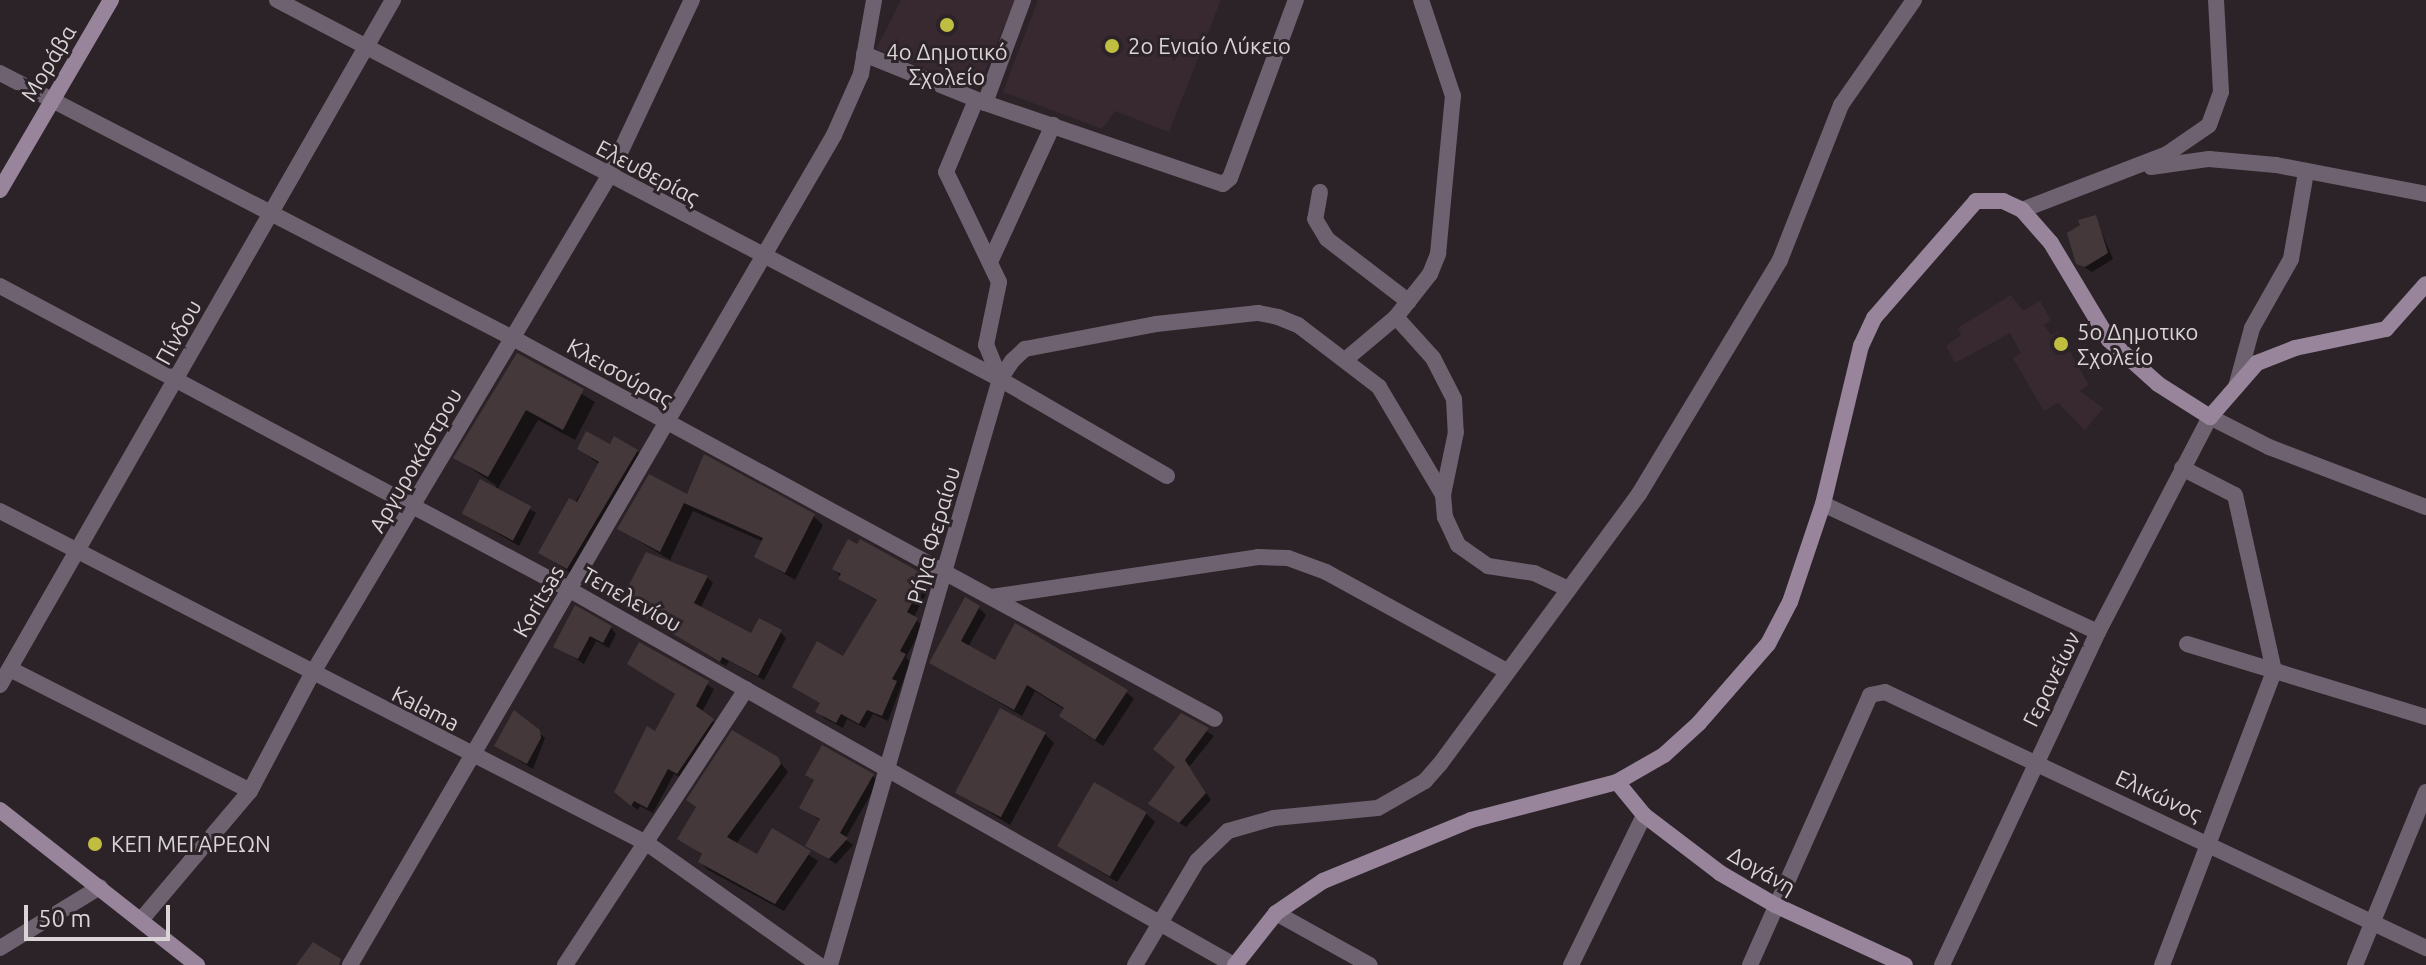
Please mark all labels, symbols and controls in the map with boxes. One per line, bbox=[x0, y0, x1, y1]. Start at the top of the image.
marker: 4ο Δημοτικό Σχολείο bbox=[938, 16, 956, 34]
street label: Μοράβα bbox=[15, 20, 81, 106]
place label: 2ο Ενιαίο Λύκειο bbox=[1128, 33, 1291, 59]
marker: 2ο Ενιαίο Λύκειο bbox=[1103, 37, 1121, 55]
place label: 4ο Δημοτικό Σχολείο bbox=[886, 38, 1008, 90]
street label: Ελευθερίας bbox=[592, 134, 704, 210]
street label: Πίνδου bbox=[149, 295, 207, 369]
place label: 5o Δημοτικο Σχολείο bbox=[2077, 318, 2198, 370]
street label: Κλεισούρας bbox=[563, 332, 677, 412]
marker: 5o Δημοτικο Σχολείο bbox=[2052, 335, 2070, 353]
street label: Αργυροκάστρου bbox=[363, 383, 467, 537]
street label: Ρήγα Φεραίου bbox=[901, 463, 965, 607]
street label: Koritsas bbox=[507, 560, 569, 642]
street label: Τεπελενίου bbox=[578, 561, 686, 637]
street label: Γερανείων bbox=[2017, 627, 2085, 731]
street label: Kalama bbox=[388, 680, 464, 736]
street label: Ελικώνος bbox=[2112, 764, 2206, 826]
place label: ΚΕΠ ΜΕΓΑΡΕΩΝ bbox=[111, 831, 271, 857]
marker: ΚΕΠ ΜΕΓΑΡΕΩΝ bbox=[86, 835, 104, 853]
street label: Δογάνη bbox=[1723, 840, 1801, 900]
scale bar bbox=[28, 889, 174, 939]
text: 50 m bbox=[38, 905, 91, 932]

